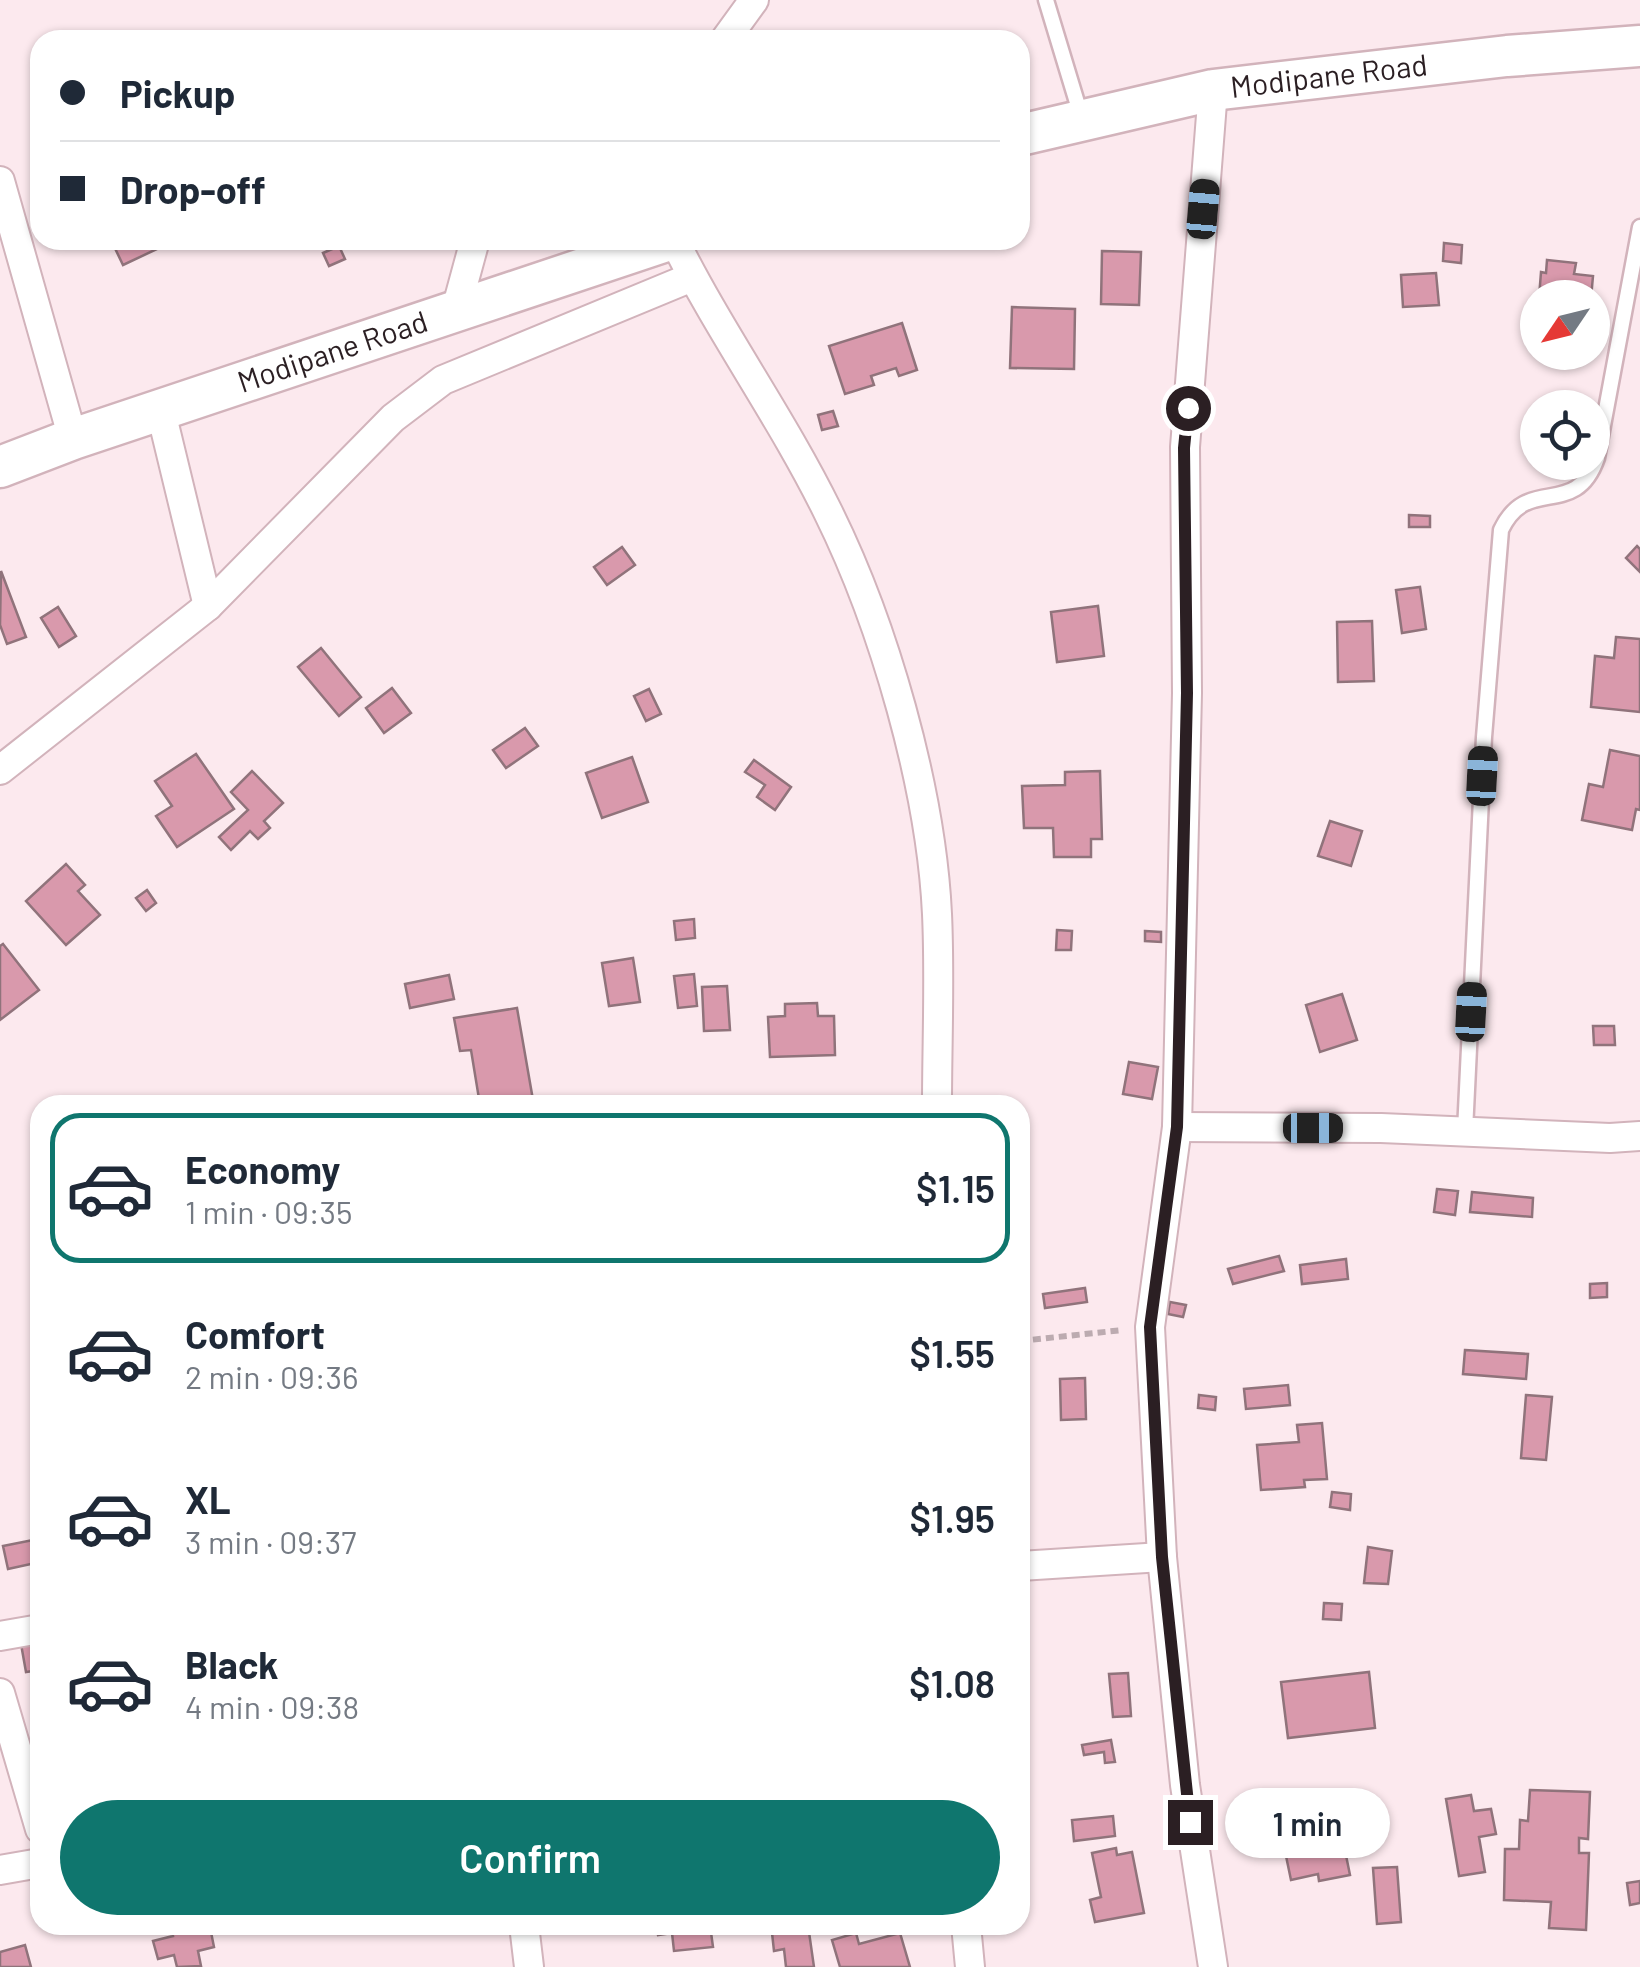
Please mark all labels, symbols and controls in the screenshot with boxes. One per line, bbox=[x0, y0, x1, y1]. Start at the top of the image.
street label: Modipane Road bbox=[1228, 45, 1429, 104]
text: Pickup bbox=[120, 70, 235, 116]
text: Drop-off bbox=[120, 166, 266, 212]
car bbox=[1185, 178, 1221, 240]
north arrow bbox=[1520, 280, 1610, 370]
map controls bbox=[1520, 280, 1610, 480]
street label: Modipane Road bbox=[232, 302, 432, 399]
route start bbox=[1166, 386, 1211, 431]
button: locate bbox=[1520, 390, 1610, 480]
car bbox=[1465, 745, 1499, 807]
car bbox=[1454, 981, 1488, 1043]
car bbox=[1283, 1113, 1343, 1143]
icon: car bbox=[65, 1143, 155, 1233]
text: Economy bbox=[185, 1146, 340, 1192]
text: $1.15 bbox=[916, 1165, 995, 1211]
text: 1 min · 09:35 bbox=[185, 1192, 353, 1230]
icon: car bbox=[65, 1308, 155, 1398]
text: Comfort bbox=[185, 1311, 325, 1357]
text: $1.55 bbox=[909, 1330, 995, 1376]
text: 2 min · 09:36 bbox=[185, 1357, 359, 1395]
icon: car bbox=[65, 1473, 155, 1563]
text: XL bbox=[185, 1476, 231, 1522]
text: $1.95 bbox=[909, 1495, 995, 1541]
text: 3 min · 09:37 bbox=[185, 1522, 357, 1560]
icon: car bbox=[65, 1638, 155, 1728]
text: Black bbox=[185, 1641, 279, 1687]
text: $1.08 bbox=[909, 1660, 995, 1706]
text: 4 min · 09:38 bbox=[185, 1687, 359, 1725]
callout: 1 min bbox=[1225, 1787, 1390, 1857]
button: Confirm bbox=[60, 1800, 1000, 1915]
route end bbox=[1168, 1800, 1213, 1845]
text: 1 min bbox=[1273, 1804, 1342, 1842]

